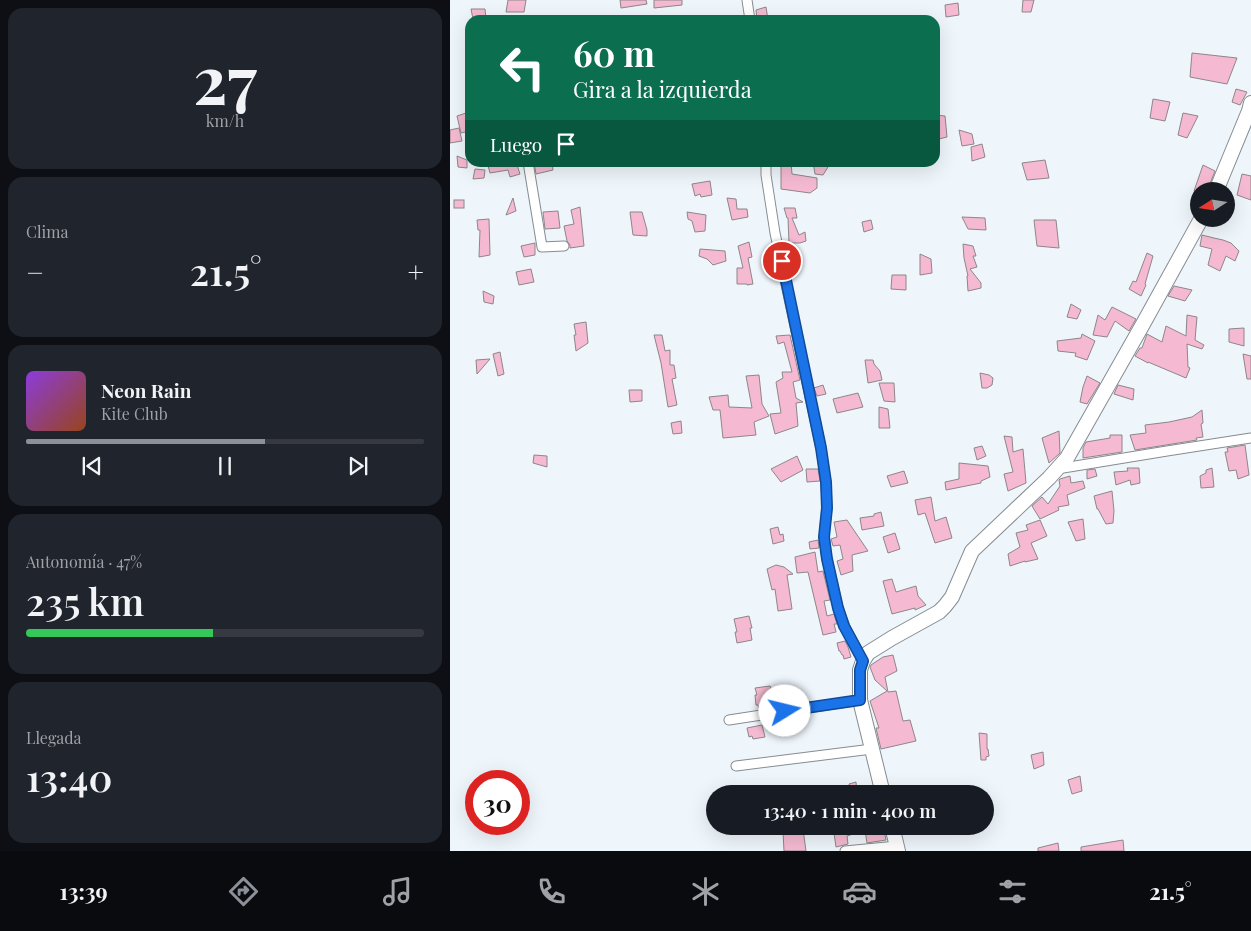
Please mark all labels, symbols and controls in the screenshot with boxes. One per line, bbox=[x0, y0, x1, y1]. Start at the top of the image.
text: 60 m bbox=[573, 29, 655, 76]
text: 27 bbox=[193, 34, 257, 120]
icon: left bbox=[490, 35, 555, 100]
text: Gira a la izquierda bbox=[573, 74, 752, 104]
text: km/h bbox=[206, 110, 244, 131]
icon: arrive bbox=[552, 130, 580, 158]
text: Luego bbox=[490, 131, 542, 157]
north arrow bbox=[1190, 182, 1235, 228]
map controls bbox=[1190, 182, 1235, 227]
text: Clima bbox=[26, 221, 68, 242]
pin bbox=[761, 240, 803, 282]
text: 21.5° bbox=[190, 245, 262, 296]
icon: arrive bbox=[768, 247, 796, 275]
text: − bbox=[26, 253, 44, 290]
text: + bbox=[408, 253, 424, 290]
text: Neon Rain bbox=[101, 377, 191, 403]
text: Kite Club bbox=[101, 403, 168, 424]
icon: previous bbox=[78, 452, 106, 480]
icon: pause bbox=[211, 452, 239, 480]
icon: next bbox=[344, 452, 372, 480]
text: Autonomía · 47% bbox=[26, 551, 142, 572]
text: 235 km bbox=[26, 575, 144, 626]
position arrow bbox=[758, 684, 810, 736]
text: Llegada bbox=[26, 727, 81, 748]
text: 13:40 bbox=[26, 751, 112, 802]
speed limit sign: 30 bbox=[465, 770, 530, 835]
text: 13:40 · 1 min · 400 m bbox=[764, 797, 936, 823]
icon: directions bbox=[226, 874, 261, 909]
icon: music bbox=[380, 874, 415, 909]
icon: phone bbox=[534, 874, 569, 909]
icon: climate bbox=[688, 874, 723, 909]
icon: car bbox=[842, 874, 877, 909]
icon: filters bbox=[995, 874, 1030, 909]
text: 13:39 bbox=[59, 876, 108, 906]
text: 21.5° bbox=[1149, 876, 1192, 906]

